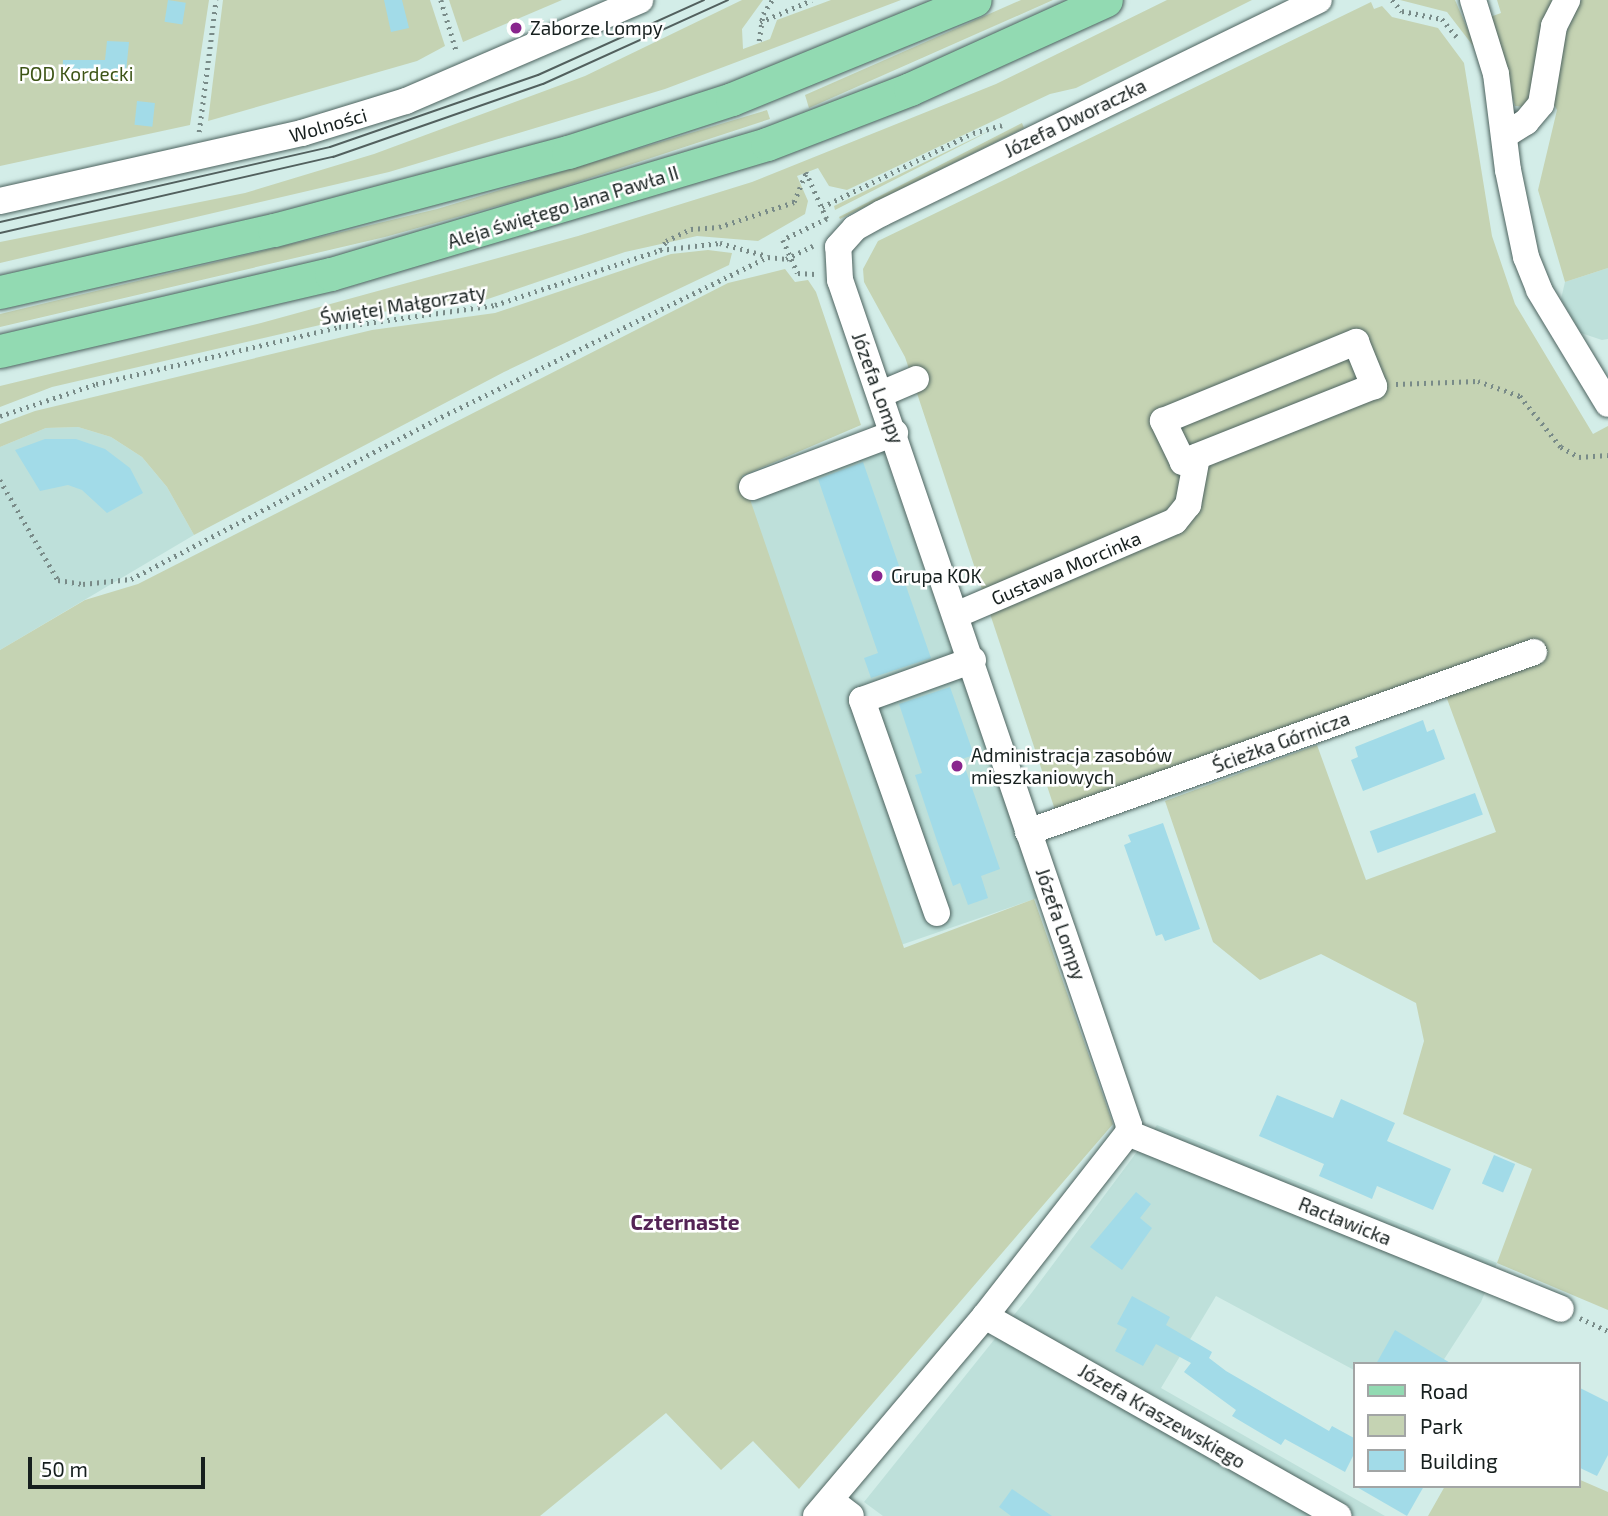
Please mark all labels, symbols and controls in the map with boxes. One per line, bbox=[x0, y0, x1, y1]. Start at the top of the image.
place label: Zaborze Lompy bbox=[530, 17, 663, 39]
marker: Zaborze Lompy bbox=[508, 20, 524, 36]
park label: POD Kordecki bbox=[19, 63, 133, 85]
street label: Józefa Dworaczka bbox=[1000, 74, 1150, 162]
street label: Wolności bbox=[287, 103, 369, 147]
street label: Aleja świętego Jana Pawła II bbox=[444, 161, 682, 253]
street label: Świętej Małgorzaty bbox=[319, 281, 487, 329]
street label: Józefa Lompy bbox=[847, 329, 909, 447]
street label: Gustawa Morcinka bbox=[988, 526, 1144, 610]
place label: Grupa KOK bbox=[891, 565, 982, 587]
marker: Grupa KOK bbox=[869, 568, 885, 584]
street label: Ścieżka Górnicza bbox=[1209, 707, 1353, 777]
place label: Administracja zasobów mieszkaniowych bbox=[971, 744, 1172, 788]
marker: Administracja zasobów mieszkaniowych bbox=[949, 758, 965, 774]
street label: Józefa Lompy bbox=[1031, 865, 1091, 983]
street label: Racławicka bbox=[1295, 1192, 1395, 1250]
district label: Czternaste bbox=[630, 1209, 740, 1235]
street label: Józefa Kraszewskiego bbox=[1074, 1359, 1250, 1473]
legend bbox=[1352, 1362, 1580, 1488]
text: Road bbox=[1420, 1378, 1468, 1403]
text: Park bbox=[1420, 1413, 1463, 1438]
scale bar bbox=[32, 1442, 208, 1486]
text: Building bbox=[1420, 1448, 1498, 1473]
text: 50 m bbox=[41, 1456, 88, 1481]

